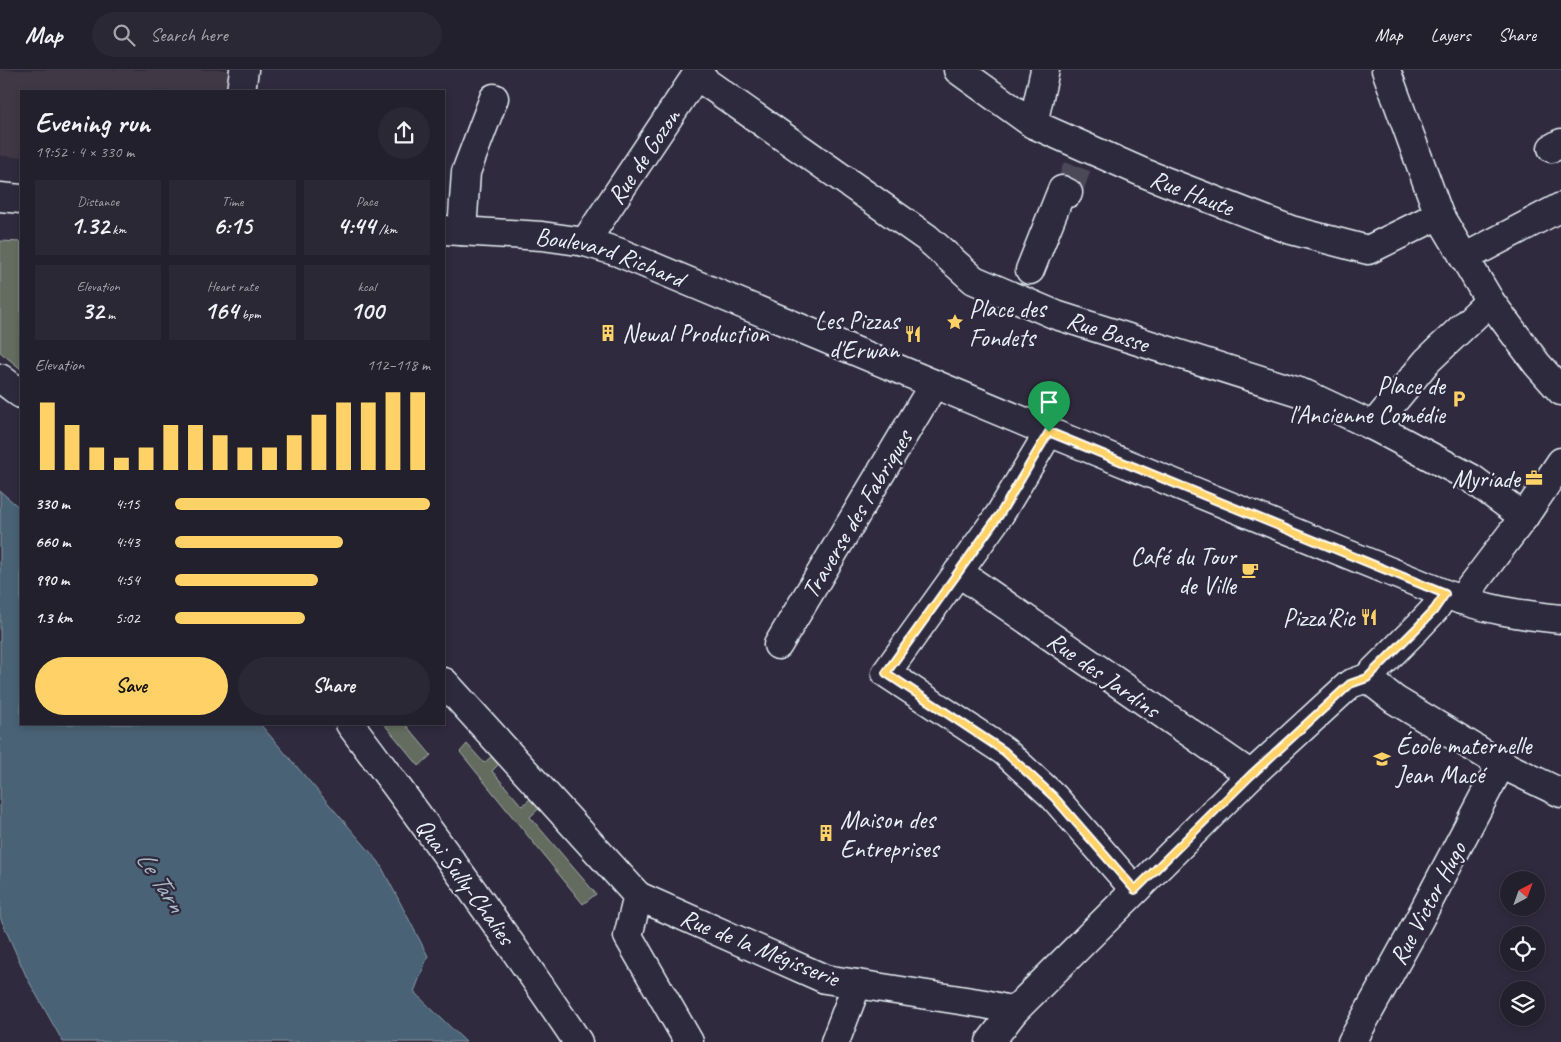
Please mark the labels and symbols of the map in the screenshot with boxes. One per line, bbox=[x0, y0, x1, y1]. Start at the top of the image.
street label: Rue de Gozon bbox=[600, 101, 689, 211]
street label: Rue Haute bbox=[1146, 163, 1239, 224]
street label: Boulevard Richard bbox=[534, 221, 693, 296]
place label: Place des Fondets bbox=[969, 293, 1048, 354]
street label: Rue Basse bbox=[1063, 304, 1155, 361]
place label: Les Pizzas d'Erwan bbox=[815, 305, 901, 366]
place icon: Place des Fondets bbox=[945, 312, 965, 332]
place label: Newal Production bbox=[622, 318, 769, 350]
building icon: Newal Production bbox=[598, 323, 618, 343]
restaurant icon: Les Pizzas d'Erwan bbox=[903, 324, 923, 344]
place label: Place de l'Ancienne Comédie bbox=[1289, 370, 1447, 431]
pin bbox=[1028, 381, 1070, 432]
parking icon: Place de l'Ancienne Comédie bbox=[1449, 389, 1469, 409]
street label: Traverse des Fabriques bbox=[794, 423, 921, 604]
place label: Myriade bbox=[1452, 463, 1522, 495]
office icon: Myriade bbox=[1524, 468, 1544, 488]
place label: Café du Tour de Ville bbox=[1130, 541, 1238, 602]
cafe icon: Café du Tour de Ville bbox=[1240, 560, 1260, 580]
place label: Pizza'Ric bbox=[1283, 602, 1356, 634]
restaurant icon: Pizza'Ric bbox=[1359, 607, 1379, 627]
street label: Rue des Jardins bbox=[1041, 624, 1168, 727]
place label: École maternelle Jean Macé bbox=[1395, 730, 1533, 791]
school or university icon: École maternelle Jean Macé bbox=[1372, 749, 1392, 769]
place label: Maison des Entreprises bbox=[840, 804, 941, 865]
street label: Quai Sully-Chalies bbox=[408, 812, 523, 953]
building icon: Maison des Entreprises bbox=[816, 823, 836, 843]
street label: Rue Victor Hugo bbox=[1382, 835, 1474, 971]
water label: Le Tarn bbox=[129, 844, 194, 920]
north arrow bbox=[1500, 871, 1545, 916]
street label: Rue de la Mégisserie bbox=[676, 902, 845, 995]

